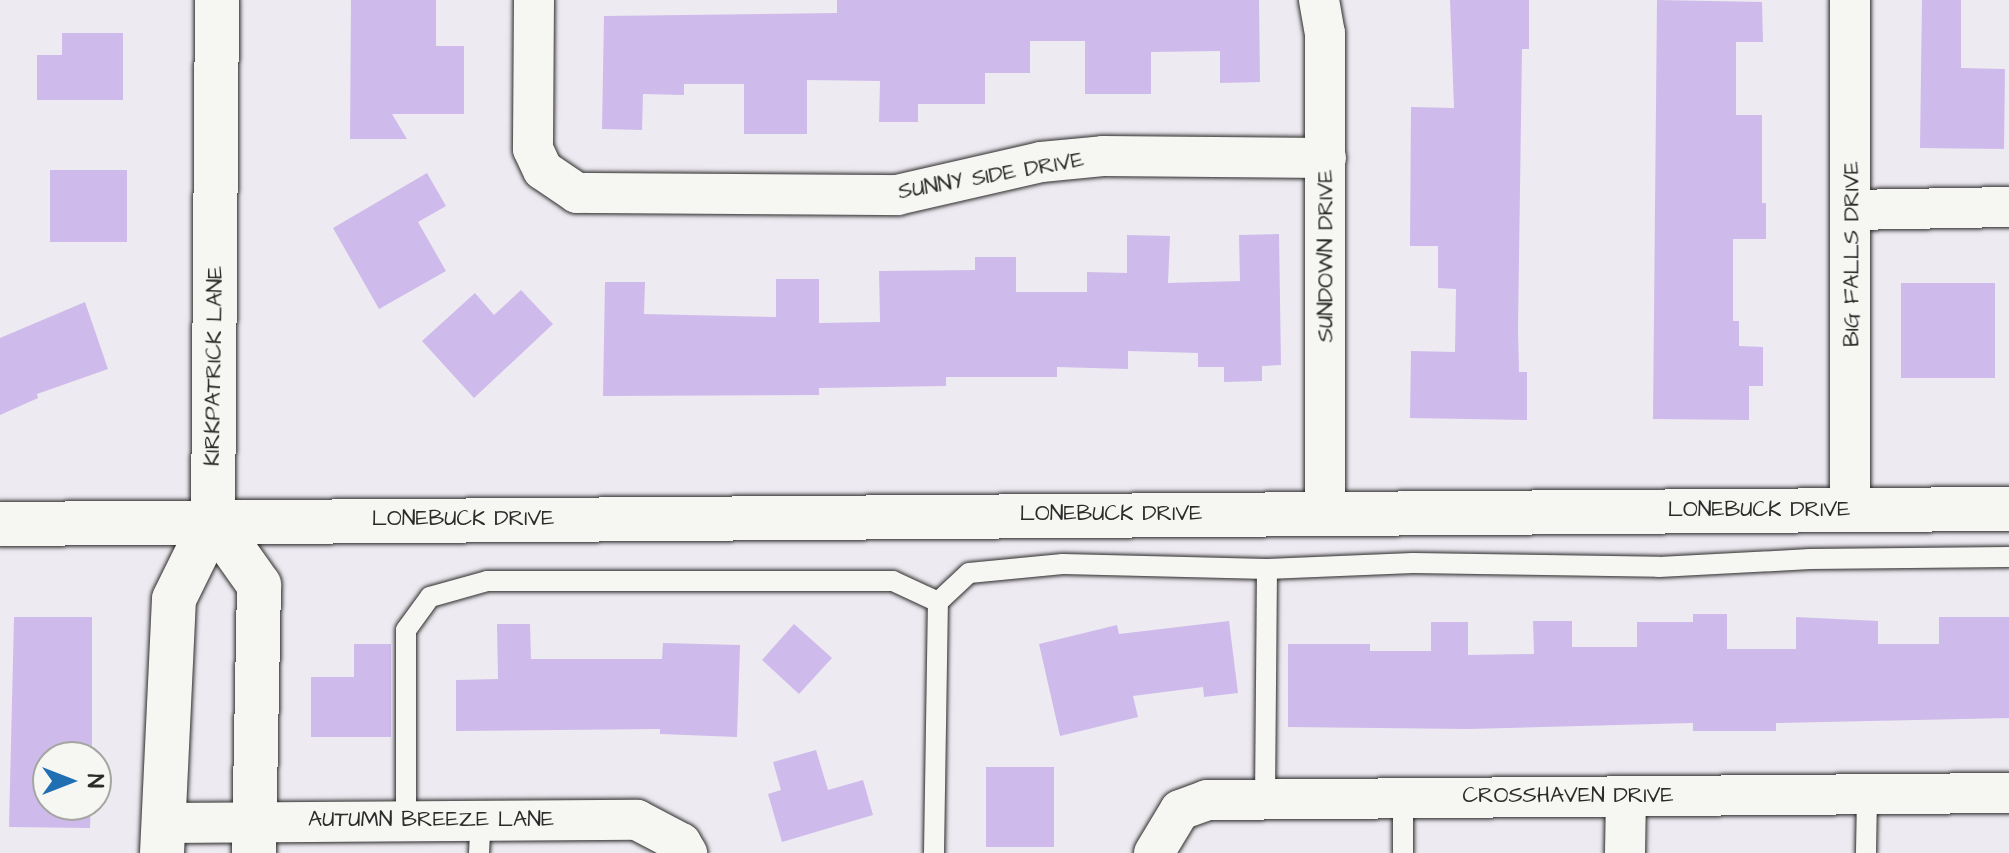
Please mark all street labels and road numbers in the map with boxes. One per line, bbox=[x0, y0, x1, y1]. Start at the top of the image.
street label: SUNNY SIDE DRIVE bbox=[896, 147, 1086, 205]
street label: BIG FALLS DRIVE bbox=[1839, 161, 1865, 347]
street label: SUNDOWN DRIVE bbox=[1313, 170, 1339, 342]
street label: KIRKPATRICK LANE bbox=[199, 266, 229, 466]
street label: LONEBUCK DRIVE bbox=[1668, 497, 1850, 523]
street label: LONEBUCK DRIVE bbox=[1020, 501, 1202, 527]
street label: LONEBUCK DRIVE bbox=[372, 506, 554, 532]
street label: CROSSHAVEN DRIVE bbox=[1462, 783, 1674, 809]
street label: AUTUMN BREEZE LANE bbox=[308, 807, 554, 833]

